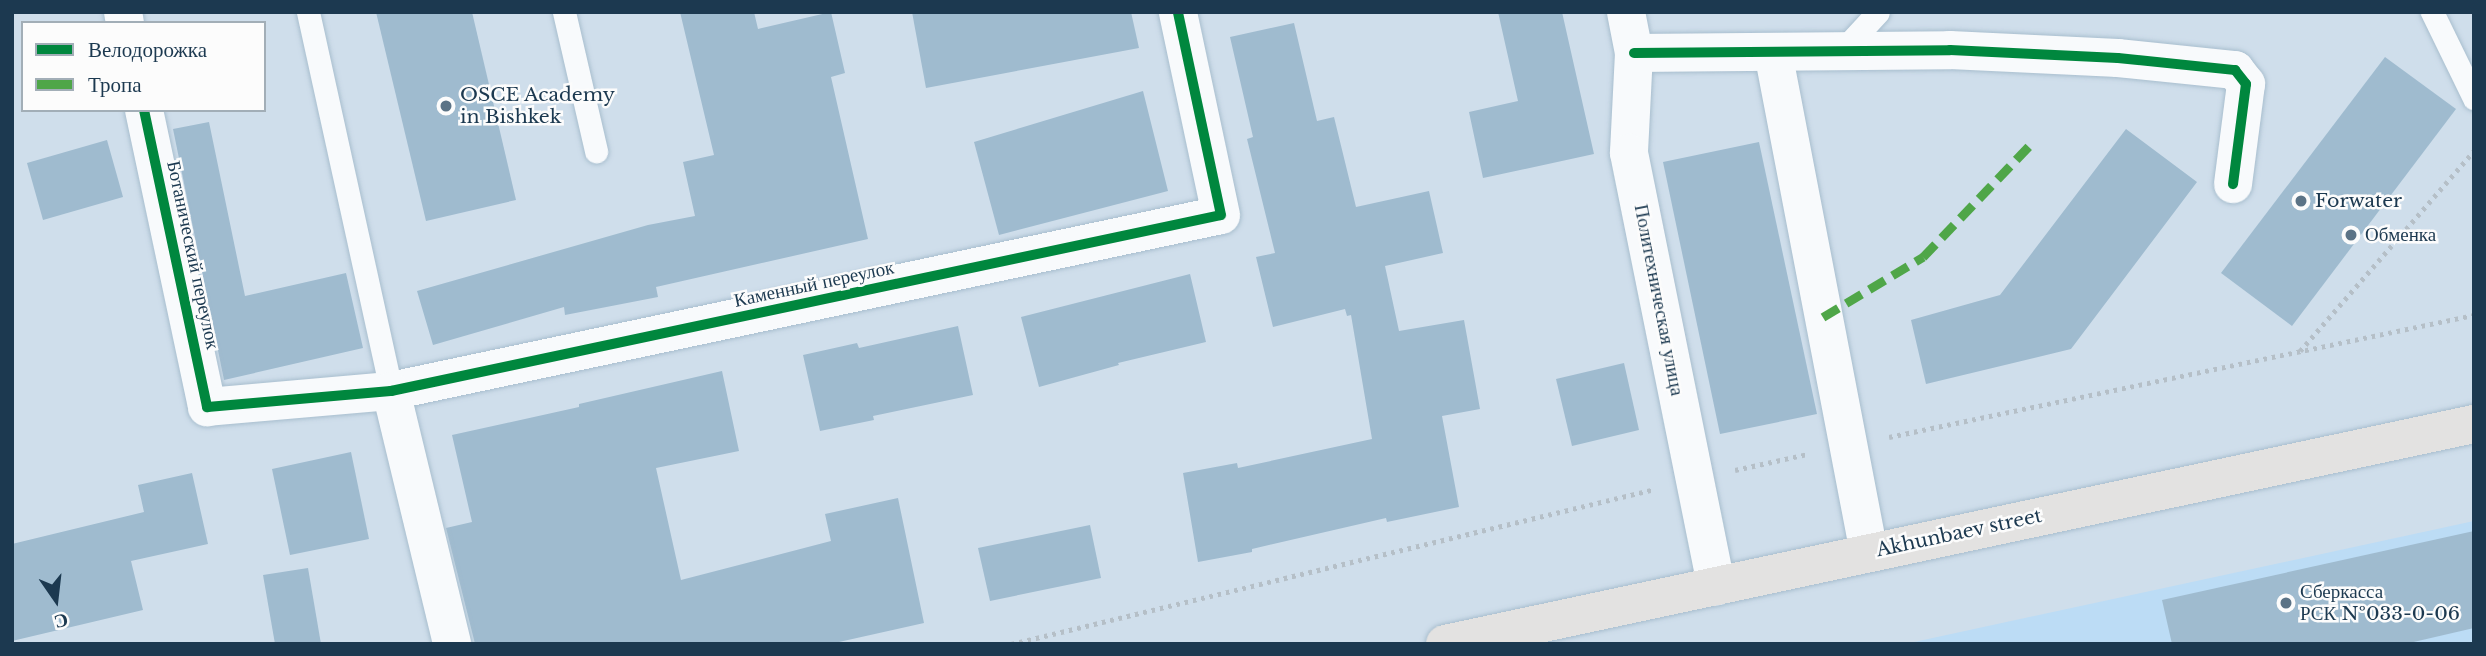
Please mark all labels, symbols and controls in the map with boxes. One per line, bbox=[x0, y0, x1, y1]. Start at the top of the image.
legend bbox=[21, 21, 266, 112]
text: Велодорожка bbox=[88, 37, 207, 63]
text: Тропа bbox=[88, 72, 142, 98]
place label: OSCE Academy in Bishkek bbox=[460, 84, 616, 128]
marker: OSCE Academy in Bishkek bbox=[438, 98, 454, 114]
street label: Ботанический переулок bbox=[162, 159, 224, 351]
place label: Forwater bbox=[2315, 190, 2402, 212]
marker: Forwater bbox=[2293, 193, 2309, 209]
street label: Политехническая улица bbox=[1629, 202, 1689, 398]
place label: Обменка bbox=[2365, 224, 2436, 246]
marker: Обменка bbox=[2343, 227, 2359, 243]
street label: Каменный переулок bbox=[732, 256, 896, 312]
street label: Akhunbaev street bbox=[1874, 504, 2044, 562]
north arrow bbox=[21, 565, 91, 635]
place label: Сберкасса РСК №033-0-06 bbox=[2300, 581, 2460, 625]
marker: Сберкасса РСК №033-0-06 bbox=[2278, 595, 2294, 611]
text: С bbox=[52, 608, 71, 634]

